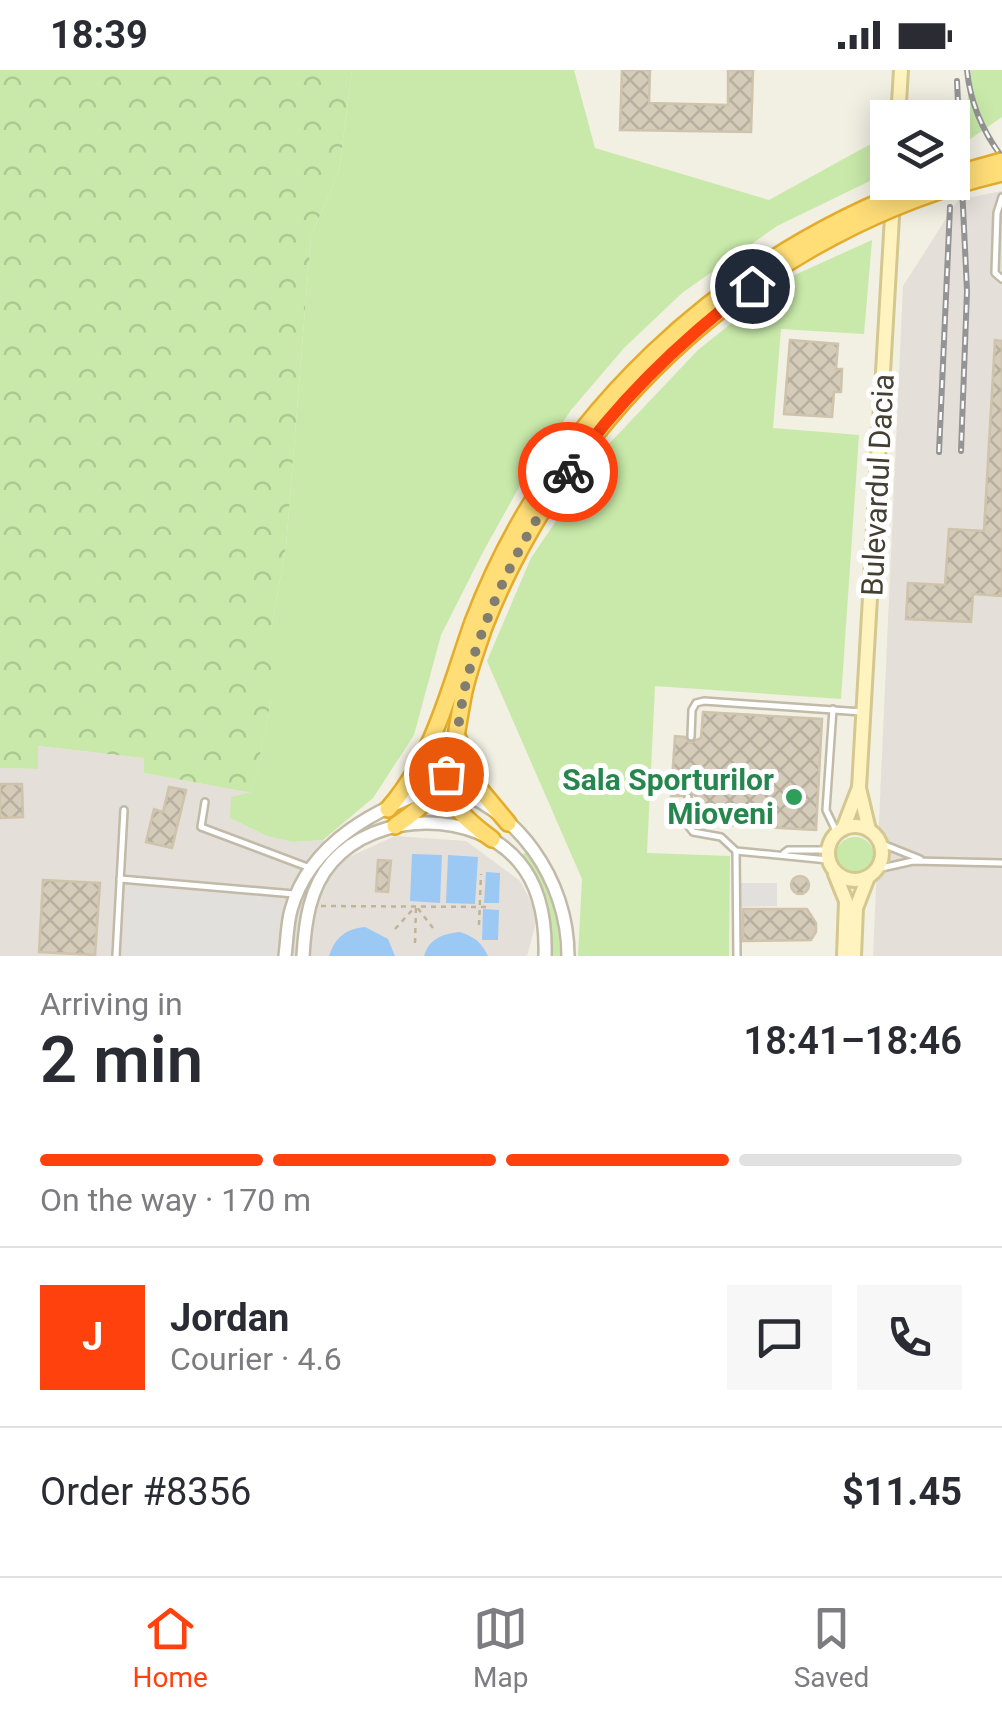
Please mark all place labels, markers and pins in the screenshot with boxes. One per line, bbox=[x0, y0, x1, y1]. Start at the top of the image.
pin bbox=[710, 244, 795, 329]
pin bbox=[404, 732, 489, 817]
place label: Sala Sporturilor Mioveni bbox=[562, 762, 774, 831]
marker: Sala Sporturilor Mioveni bbox=[783, 786, 805, 808]

